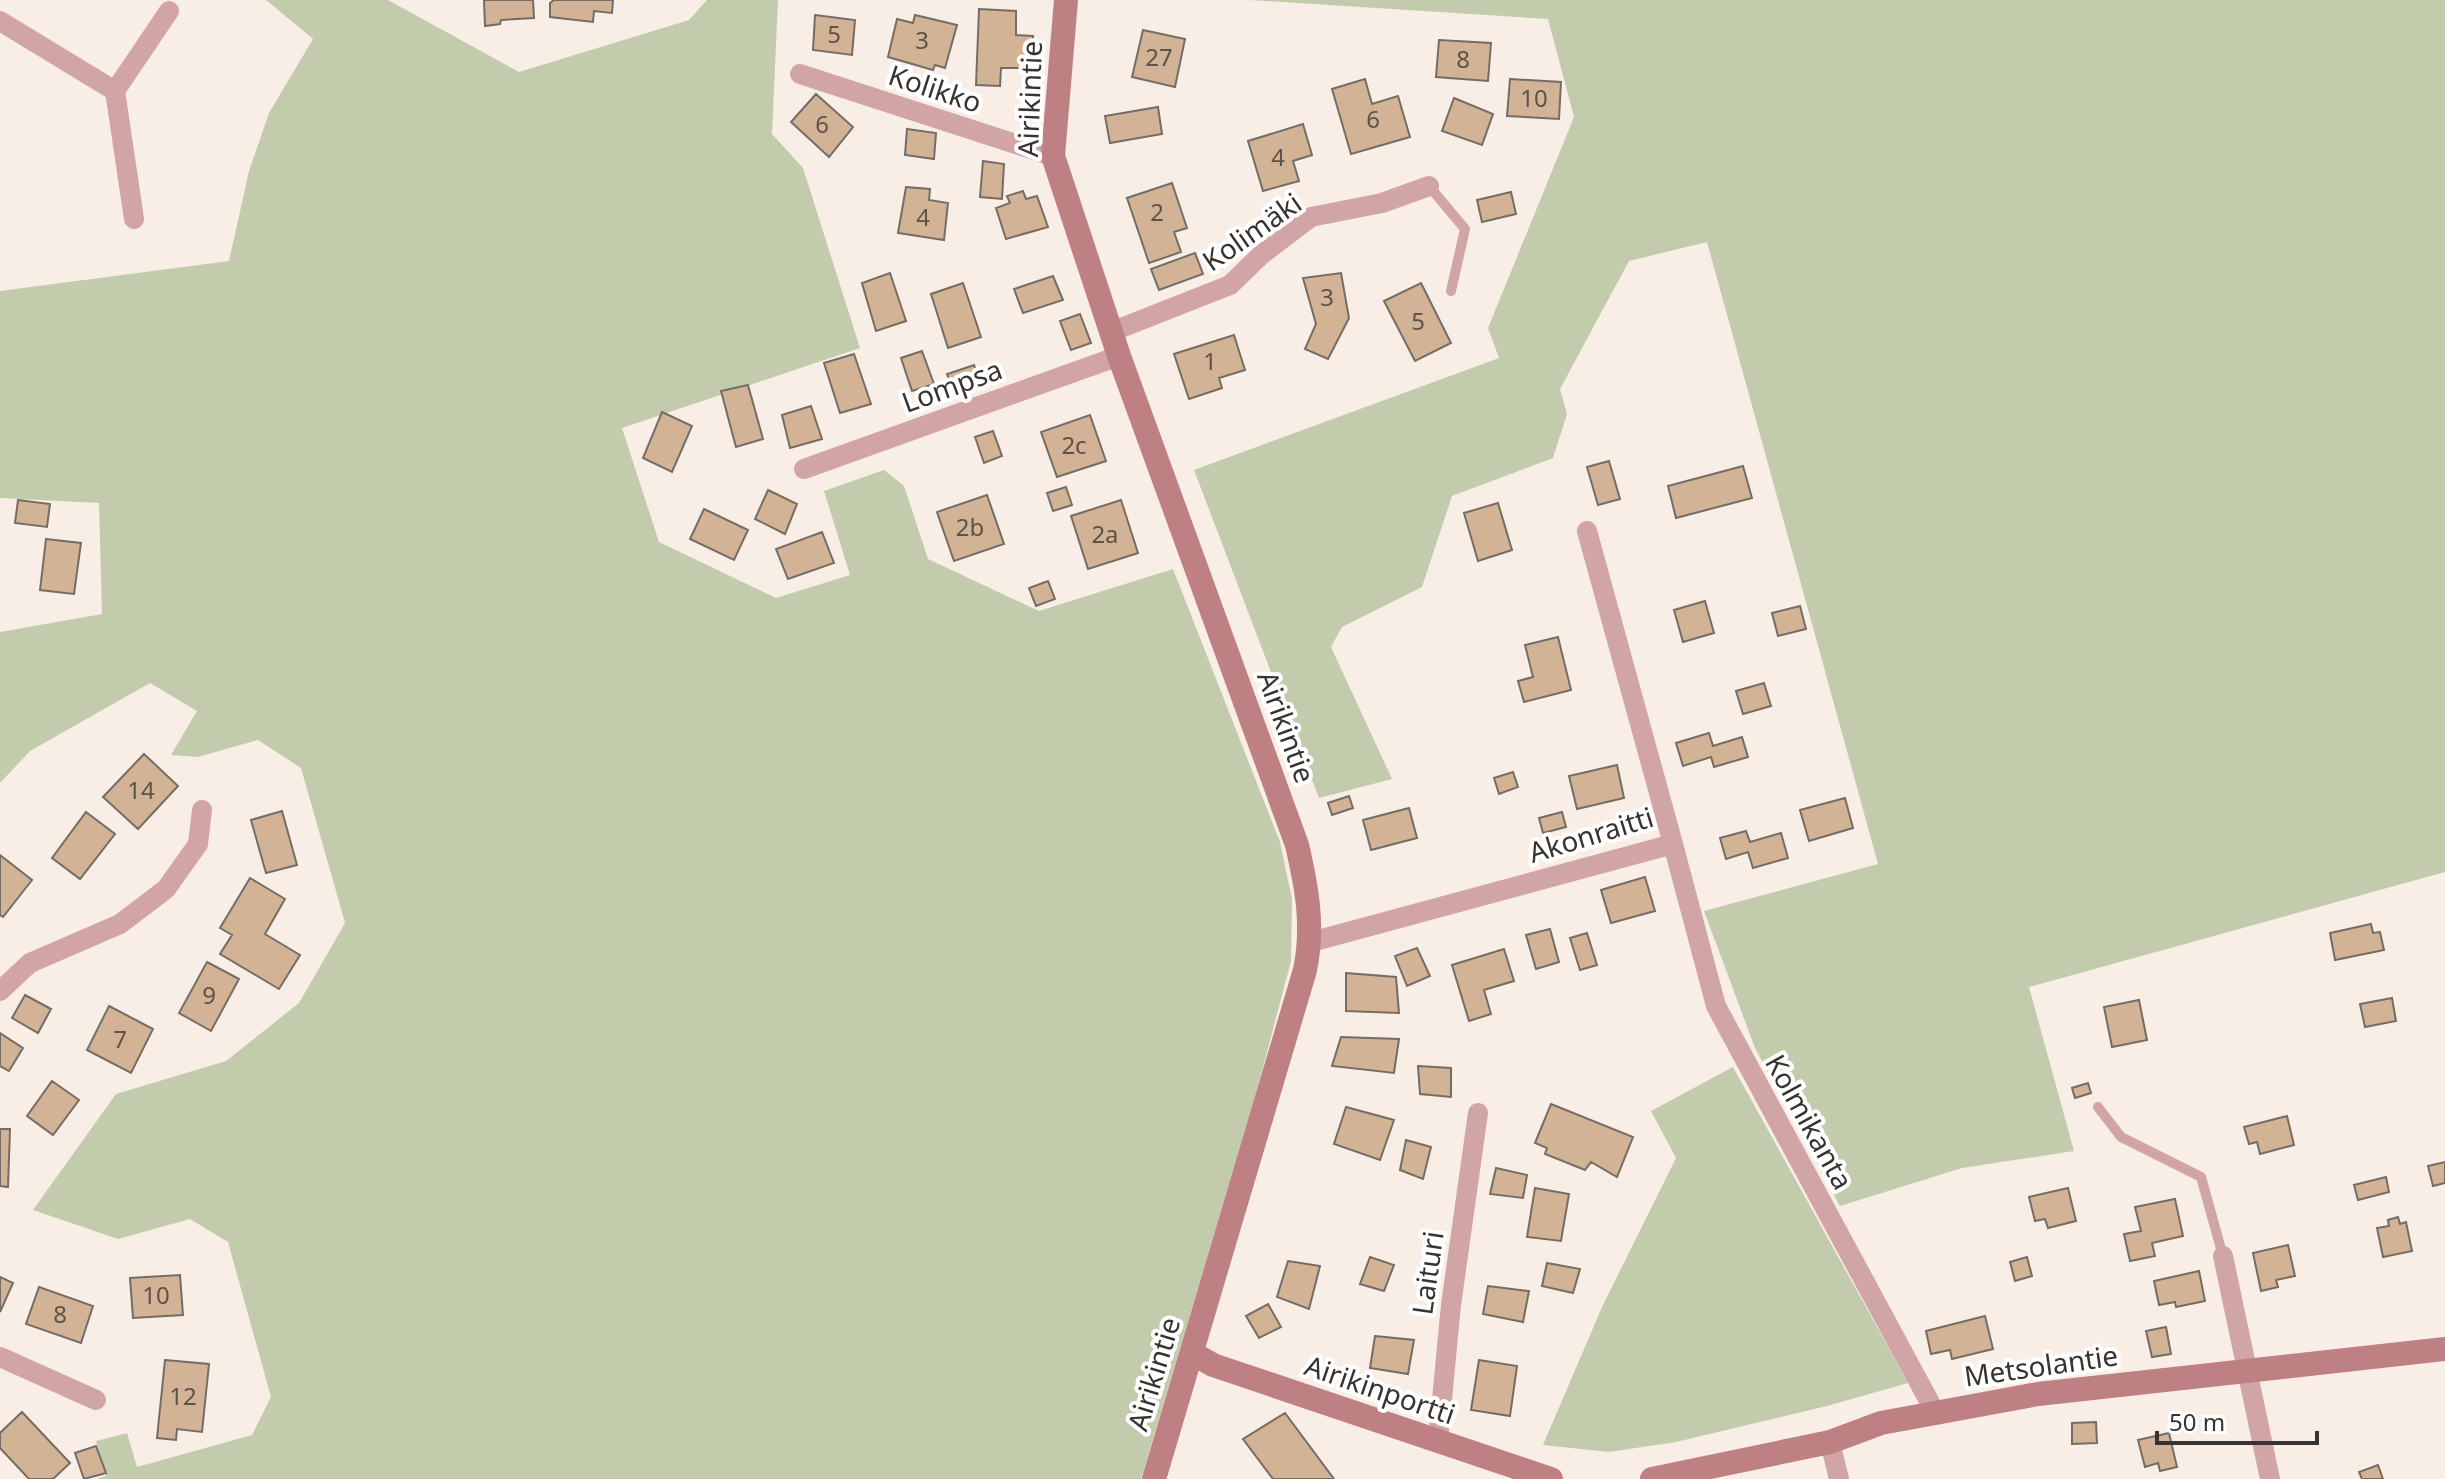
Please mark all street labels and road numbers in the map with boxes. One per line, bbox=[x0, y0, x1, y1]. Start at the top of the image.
street label: Airikintie bbox=[1008, 40, 1050, 158]
street label: Kolikko bbox=[884, 55, 987, 121]
street label: Kolimäki bbox=[1194, 183, 1309, 279]
street label: Lompsa bbox=[896, 349, 1007, 421]
street label: Airikintie bbox=[1249, 665, 1325, 788]
street label: Akonraitti bbox=[1524, 797, 1658, 871]
street label: Kolmikanta bbox=[1757, 1047, 1863, 1196]
street label: Laituri bbox=[1402, 1229, 1452, 1317]
street label: Airikintie bbox=[1118, 1312, 1188, 1435]
street label: Metsolantie bbox=[1961, 1335, 2120, 1395]
street label: Airikinportti bbox=[1300, 1346, 1461, 1433]

